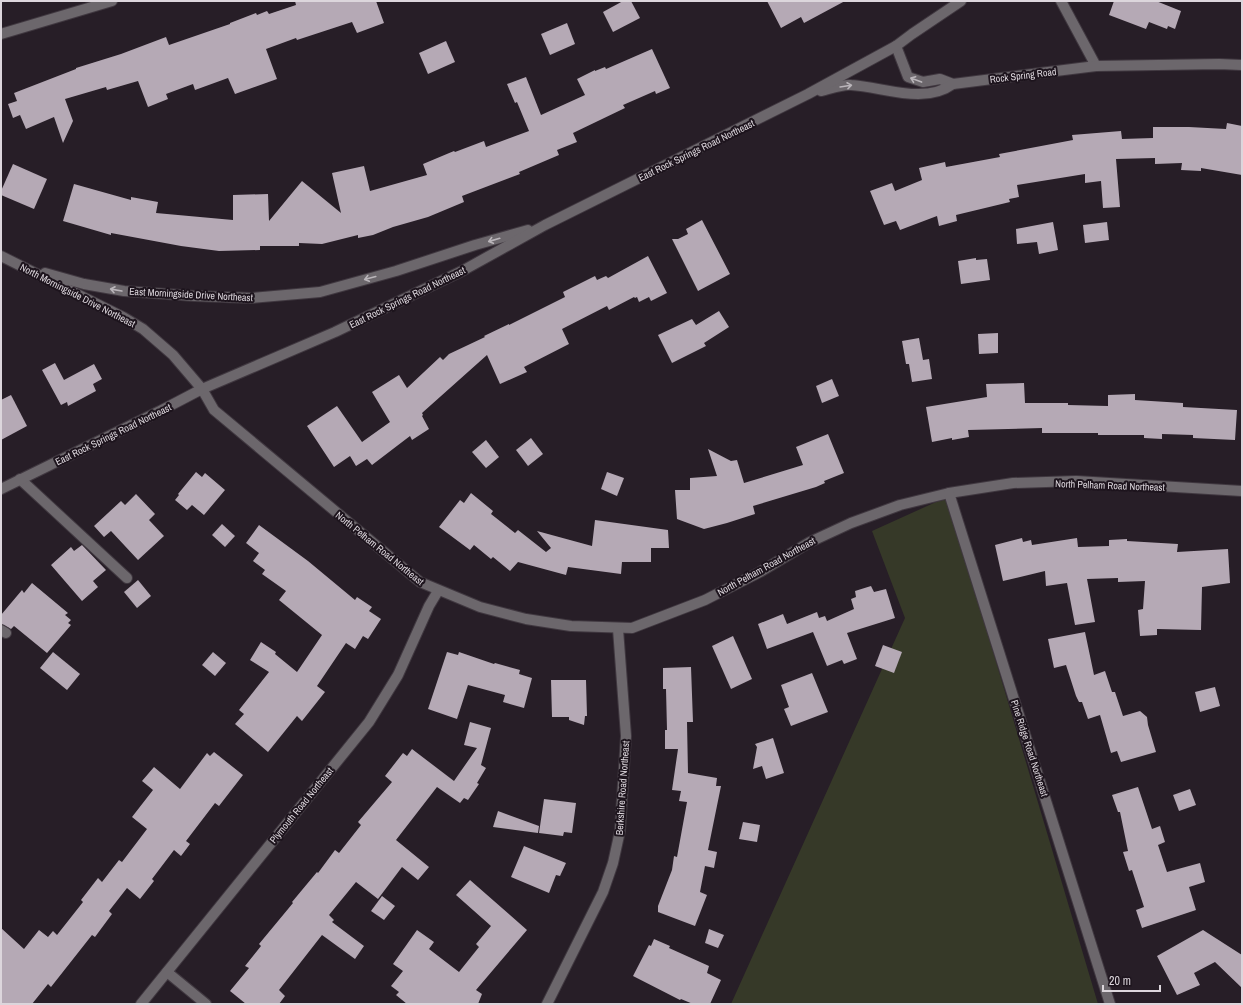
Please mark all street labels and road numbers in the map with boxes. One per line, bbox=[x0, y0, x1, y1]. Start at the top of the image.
street label: Rock Spring Road bbox=[989, 65, 1057, 86]
street label: East Rock Springs Road Northeast bbox=[636, 116, 757, 184]
street label: North Morningside Drive Northeast bbox=[18, 261, 138, 331]
street label: East Rock Springs Road Northeast bbox=[347, 263, 468, 331]
street label: East Morningside Drive Northeast bbox=[129, 285, 254, 304]
street label: East Rock Springs Road Northeast bbox=[53, 400, 174, 468]
street label: North Pelham Road Northeast bbox=[1055, 477, 1166, 494]
street label: North Pelham Road Northeast bbox=[333, 509, 427, 588]
street label: North Pelham Road Northeast bbox=[715, 534, 818, 599]
street label: Pine Ridge Road Northeast bbox=[1008, 698, 1051, 799]
street label: Berkshire Road Northeast bbox=[613, 740, 632, 836]
street label: Plymouth Road Northeast bbox=[267, 764, 336, 846]

